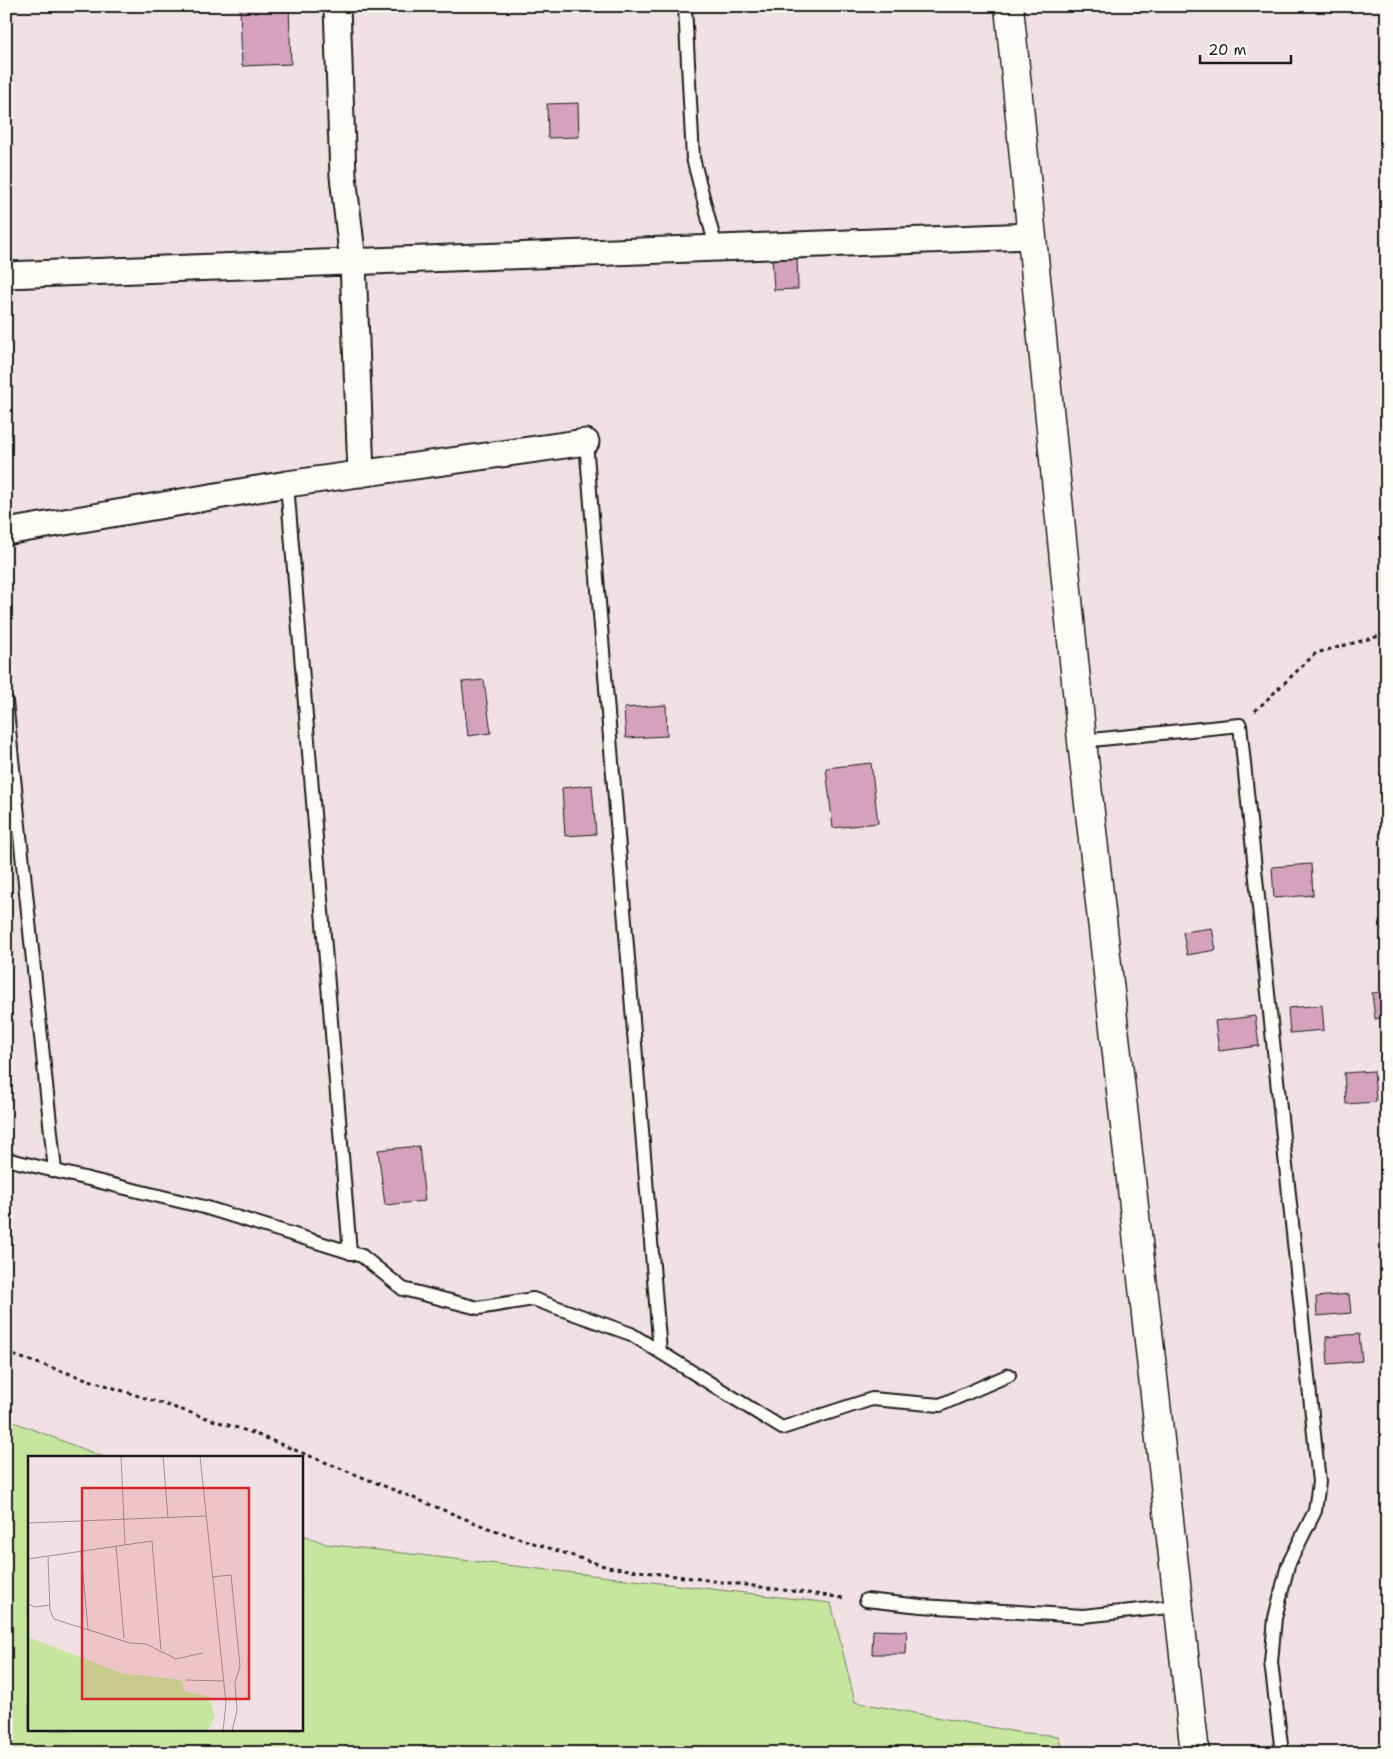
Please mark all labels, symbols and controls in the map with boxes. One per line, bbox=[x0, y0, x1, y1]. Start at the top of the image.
scale bar bbox=[1200, 32, 1292, 64]
text: 20 m bbox=[1208, 40, 1247, 60]
inset map bbox=[28, 1456, 302, 1732]

